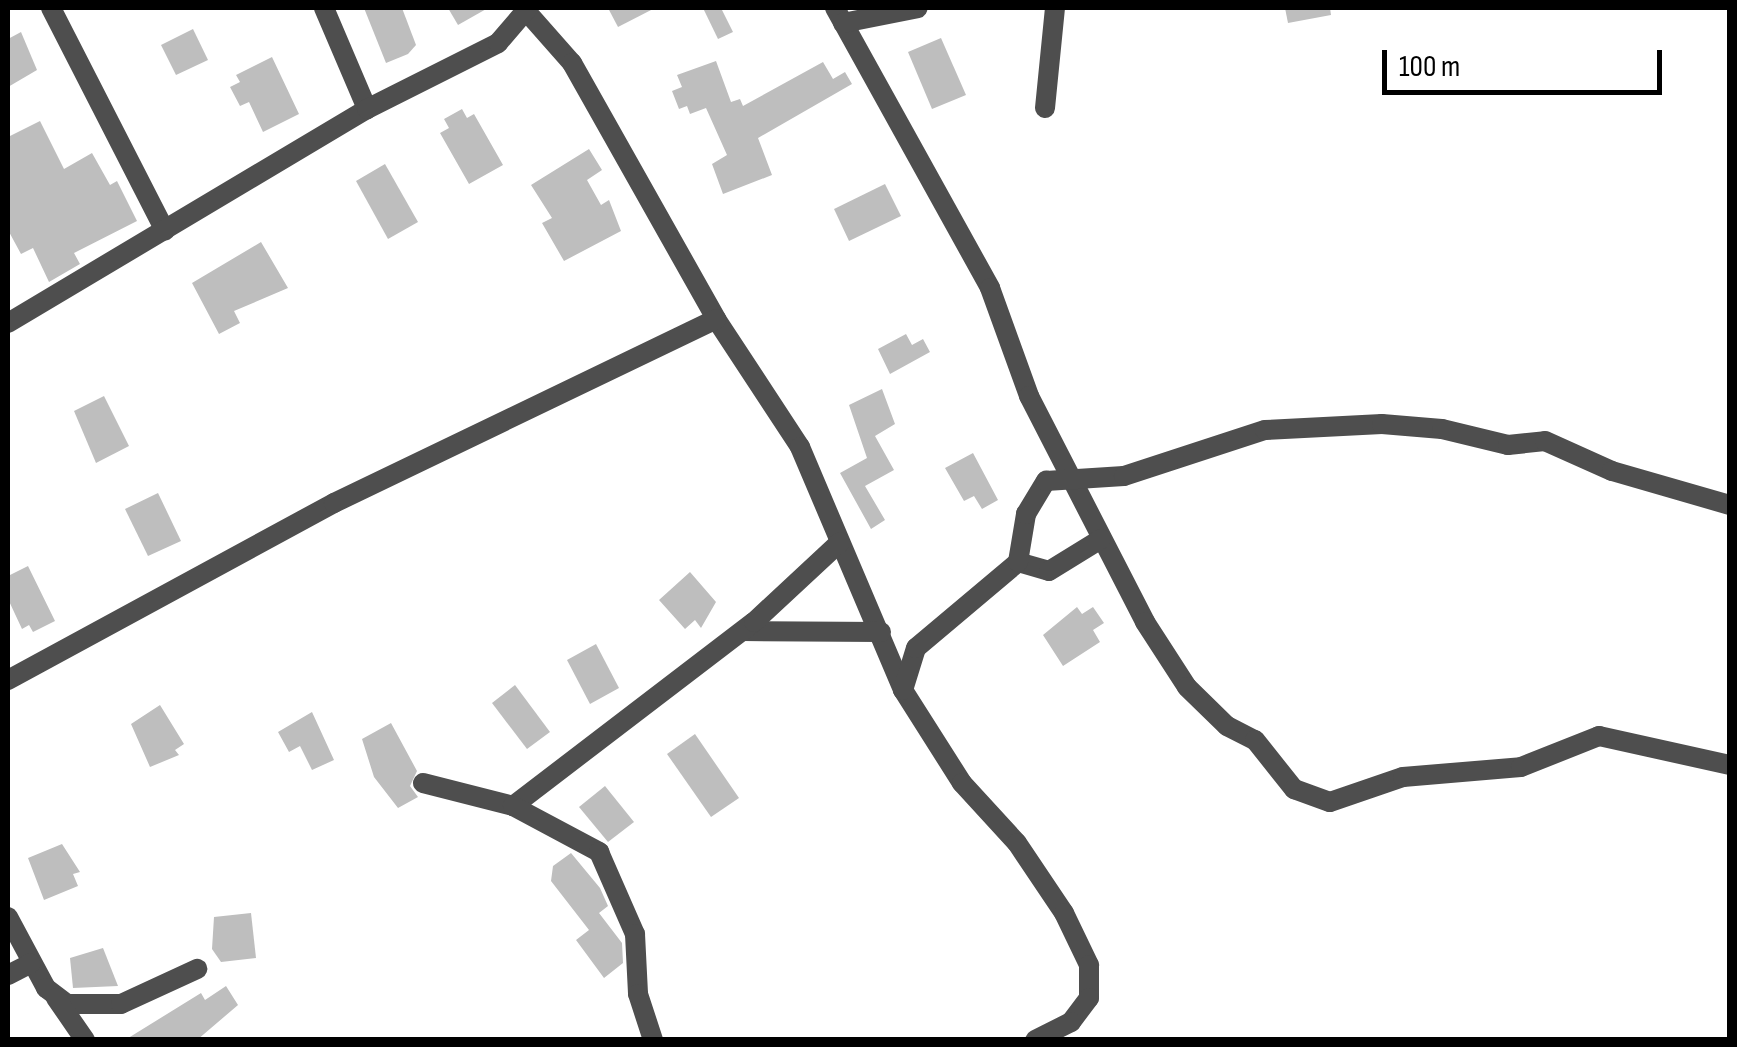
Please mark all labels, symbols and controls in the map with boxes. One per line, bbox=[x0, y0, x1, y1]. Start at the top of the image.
scale bar bbox=[1387, 30, 1667, 92]
text: 100 m bbox=[1399, 49, 1460, 85]

